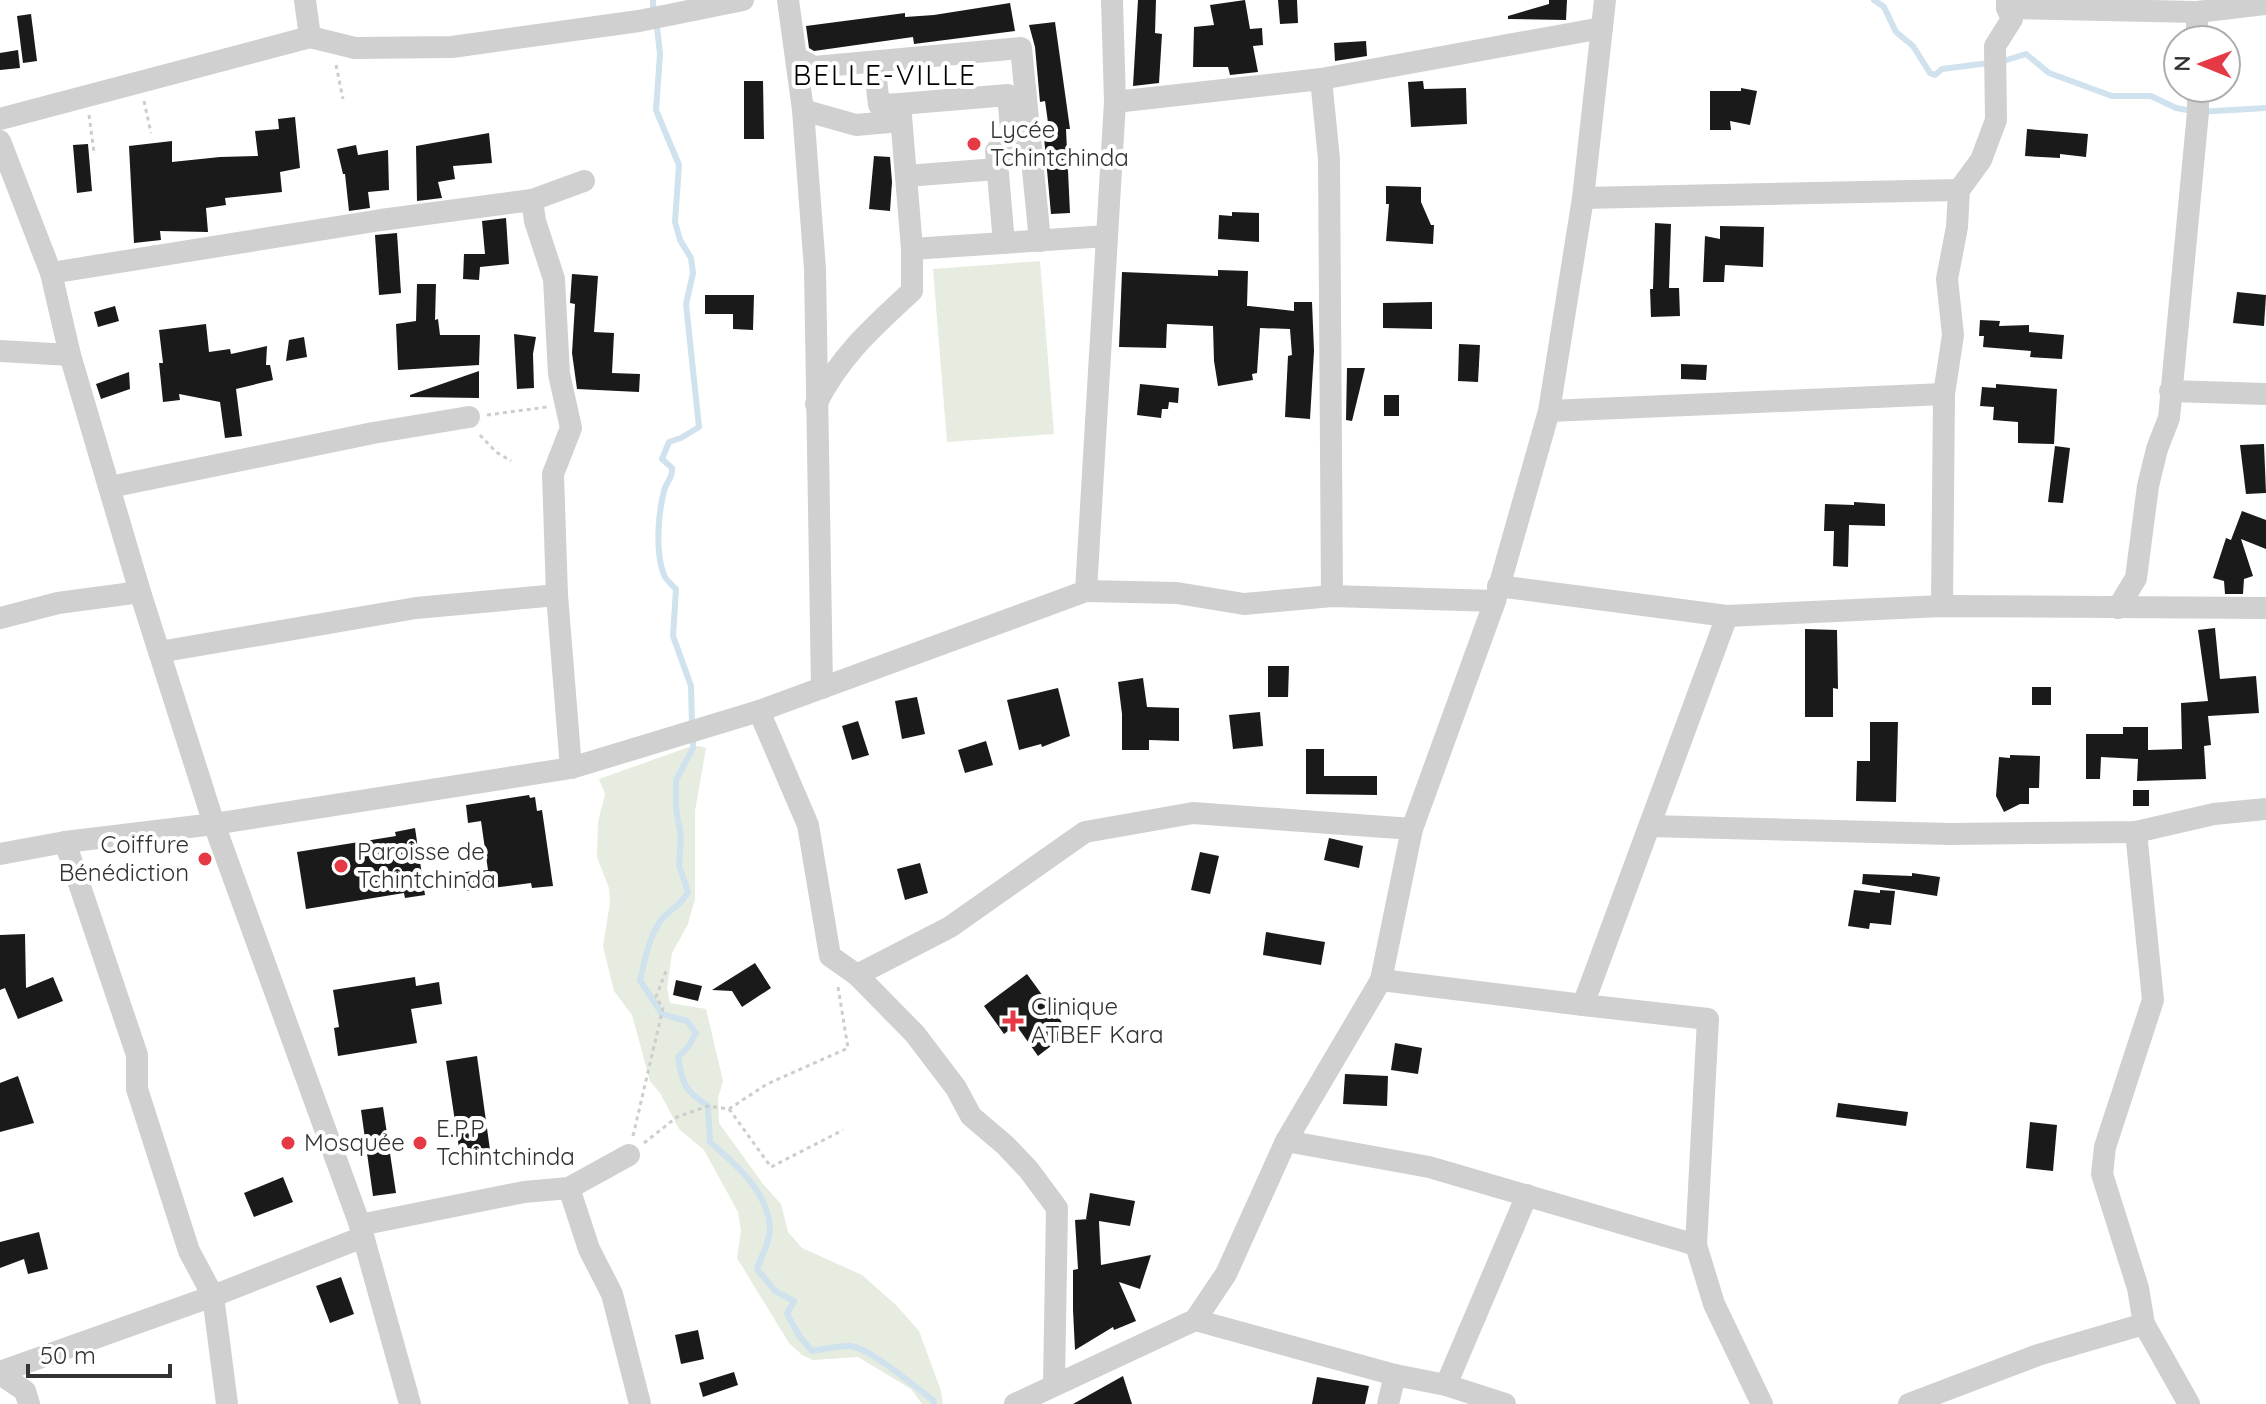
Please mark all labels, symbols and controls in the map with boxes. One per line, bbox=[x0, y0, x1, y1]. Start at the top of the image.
north arrow bbox=[2162, 24, 2242, 104]
text: N bbox=[2168, 55, 2196, 72]
district label: BELLE-VILLE bbox=[793, 57, 977, 92]
place label: Lycée Tchintchinda bbox=[990, 114, 1129, 172]
marker: Lycée Tchintchinda bbox=[965, 135, 983, 153]
place label: Coiffure Bénédiction bbox=[59, 829, 189, 887]
place label: Paroisse de Tchintchinda bbox=[357, 836, 496, 894]
marker: Coiffure Bénédiction bbox=[196, 850, 214, 868]
marker: Paroisse de Tchintchinda bbox=[332, 857, 350, 875]
place label: Clinique ATBEF Kara bbox=[1031, 991, 1163, 1049]
marker: Clinique ATBEF Kara bbox=[1002, 1010, 1024, 1032]
place label: E.P.P Tchintchinda bbox=[436, 1113, 575, 1171]
place label: Mosquée bbox=[304, 1127, 405, 1157]
marker: Mosquée bbox=[279, 1134, 297, 1152]
marker: E.P.P Tchintchinda bbox=[411, 1134, 429, 1152]
scale bar bbox=[28, 1328, 170, 1378]
text: 50 m bbox=[40, 1340, 96, 1370]

